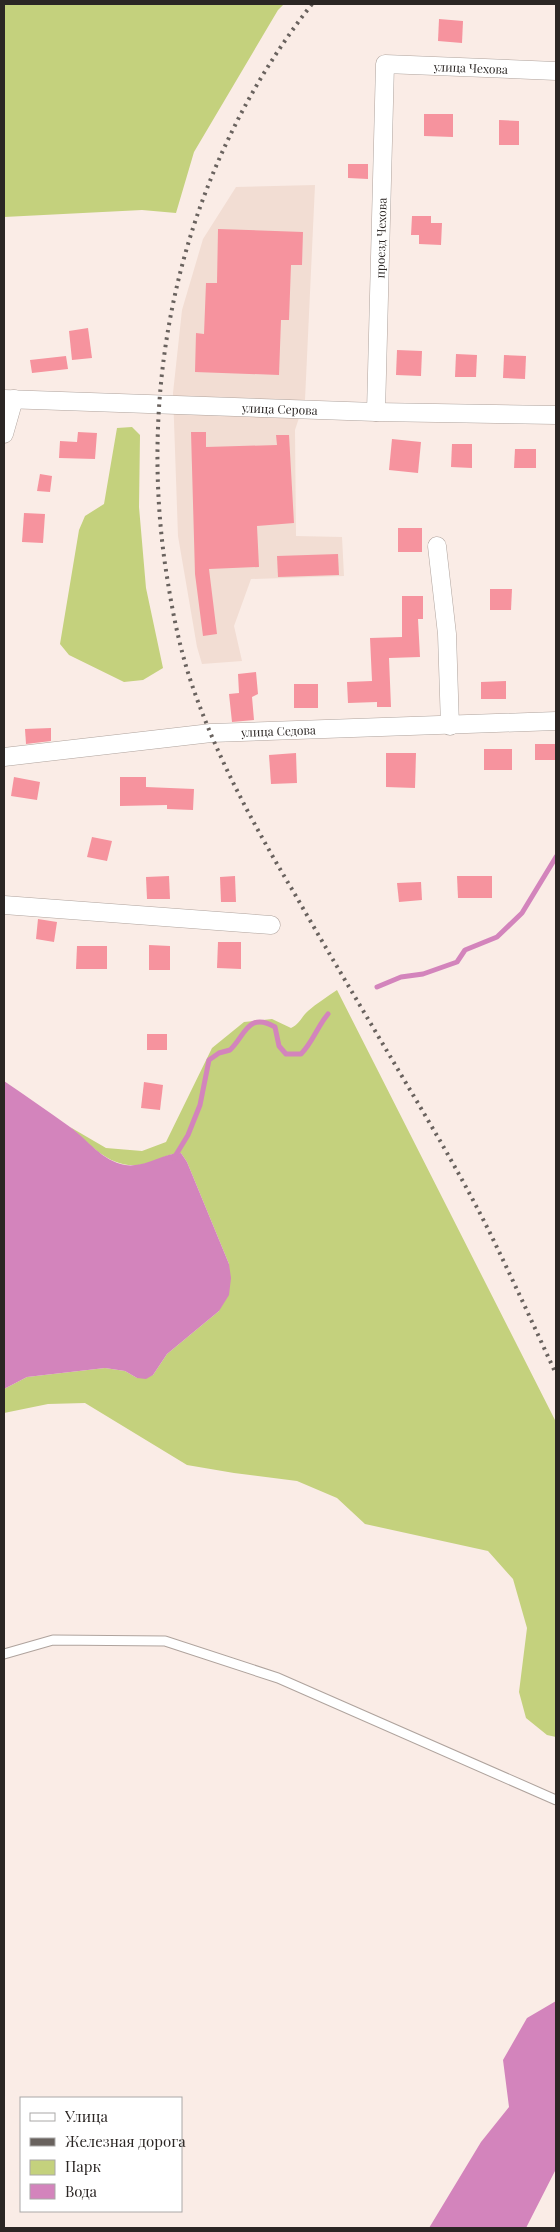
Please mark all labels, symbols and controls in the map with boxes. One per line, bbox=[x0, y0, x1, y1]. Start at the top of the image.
street label: улица Чехова bbox=[432, 58, 508, 77]
street label: проезд Чехова bbox=[371, 197, 390, 279]
street label: улица Серова bbox=[241, 399, 318, 418]
street label: улица Седова bbox=[240, 721, 316, 740]
legend bbox=[20, 2097, 182, 2212]
text: Улица bbox=[64, 2106, 108, 2126]
text: Железная дорога bbox=[65, 2131, 186, 2151]
text: Парк bbox=[65, 2156, 101, 2176]
text: Вода bbox=[65, 2181, 98, 2201]

